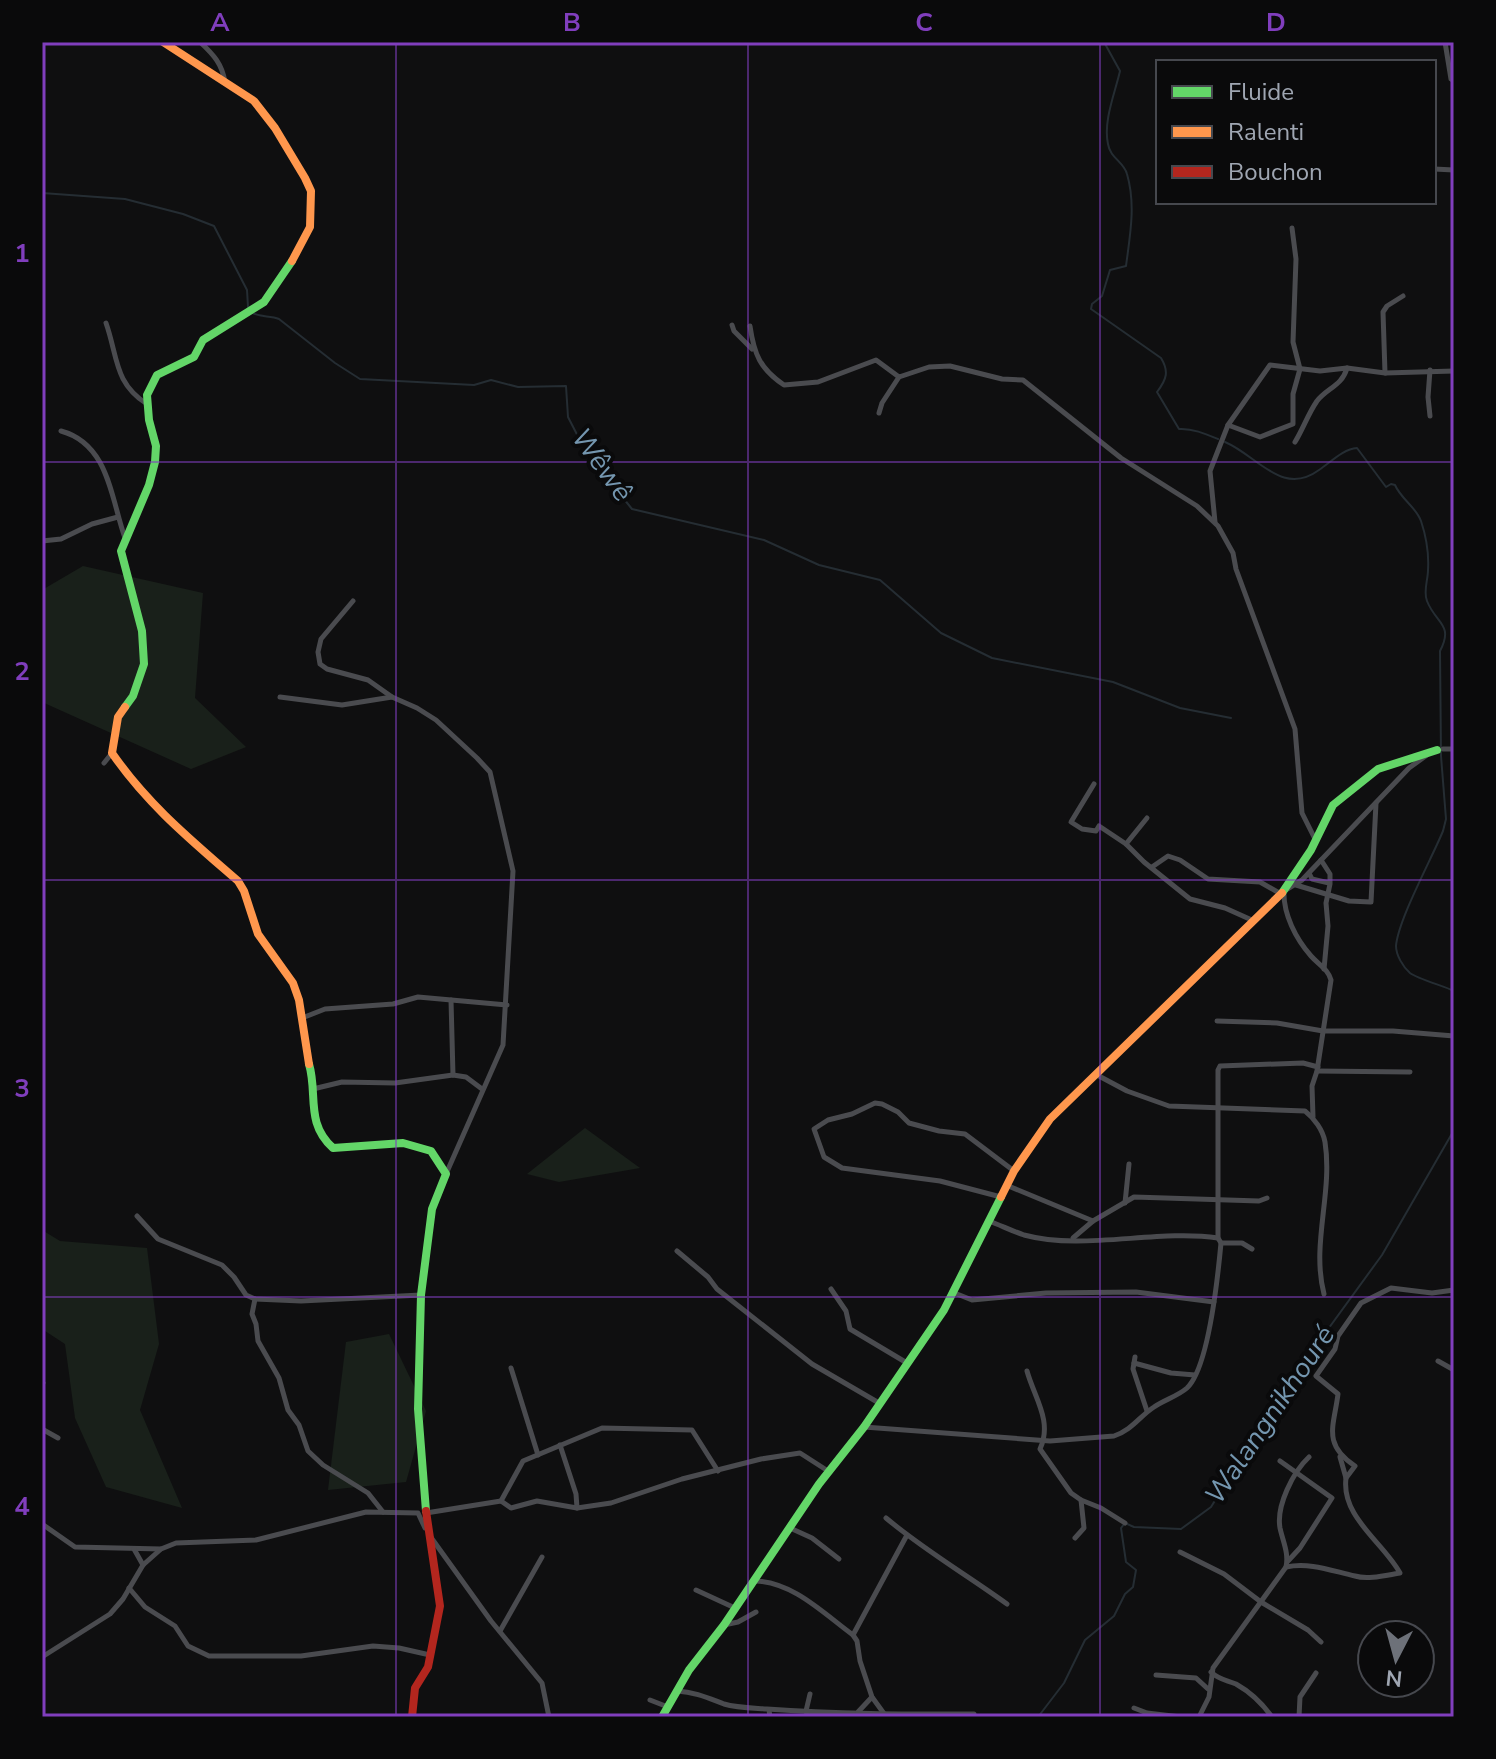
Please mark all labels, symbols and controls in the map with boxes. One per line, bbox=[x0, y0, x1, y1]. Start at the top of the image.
text: A bbox=[210, 5, 230, 40]
text: B bbox=[563, 5, 581, 40]
text: C bbox=[915, 5, 933, 40]
text: D bbox=[1266, 5, 1286, 40]
legend bbox=[1156, 60, 1436, 204]
text: Fluide bbox=[1228, 76, 1294, 108]
text: Ralenti bbox=[1228, 116, 1304, 148]
text: Bouchon bbox=[1228, 156, 1323, 188]
text: 1 bbox=[14, 236, 30, 271]
water label: Wêwê bbox=[562, 421, 642, 509]
text: 2 bbox=[14, 654, 30, 689]
text: 3 bbox=[14, 1071, 30, 1106]
water label: Walangnikhouré bbox=[1196, 1318, 1344, 1512]
text: 4 bbox=[14, 1489, 30, 1524]
north arrow bbox=[1356, 1619, 1436, 1699]
text: N bbox=[1384, 1662, 1404, 1694]

